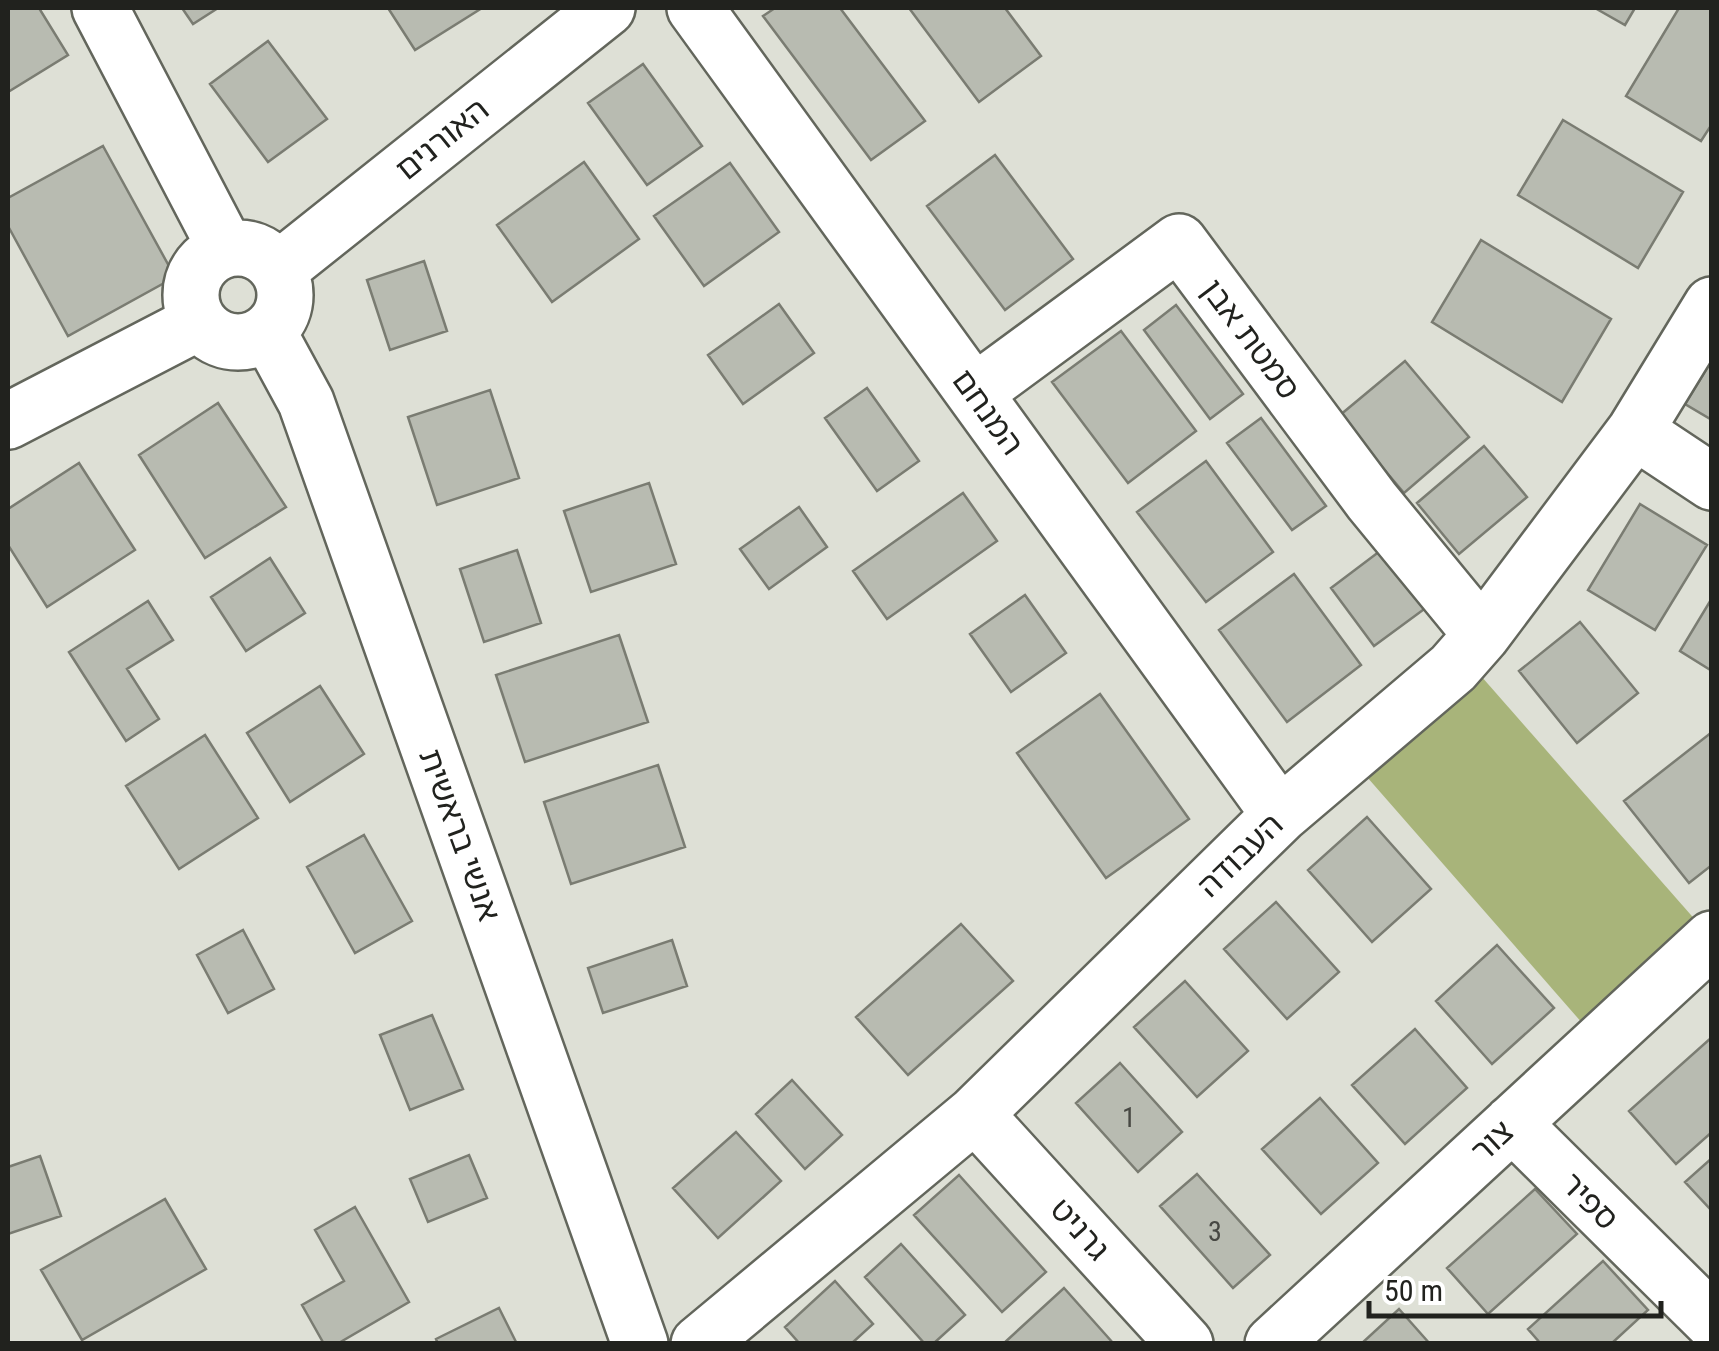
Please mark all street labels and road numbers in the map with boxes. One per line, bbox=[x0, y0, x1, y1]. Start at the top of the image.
street label: האורנים bbox=[388, 90, 496, 188]
street label: סמטת אבן bbox=[1194, 272, 1308, 406]
street label: המנחם bbox=[944, 362, 1032, 462]
street label: אנשי בראשית bbox=[411, 744, 509, 926]
street label: העבודה bbox=[1189, 805, 1291, 905]
street label: צור bbox=[1463, 1112, 1521, 1170]
street label: ספיר bbox=[1554, 1165, 1626, 1237]
street label: גרניט bbox=[1042, 1190, 1118, 1268]

